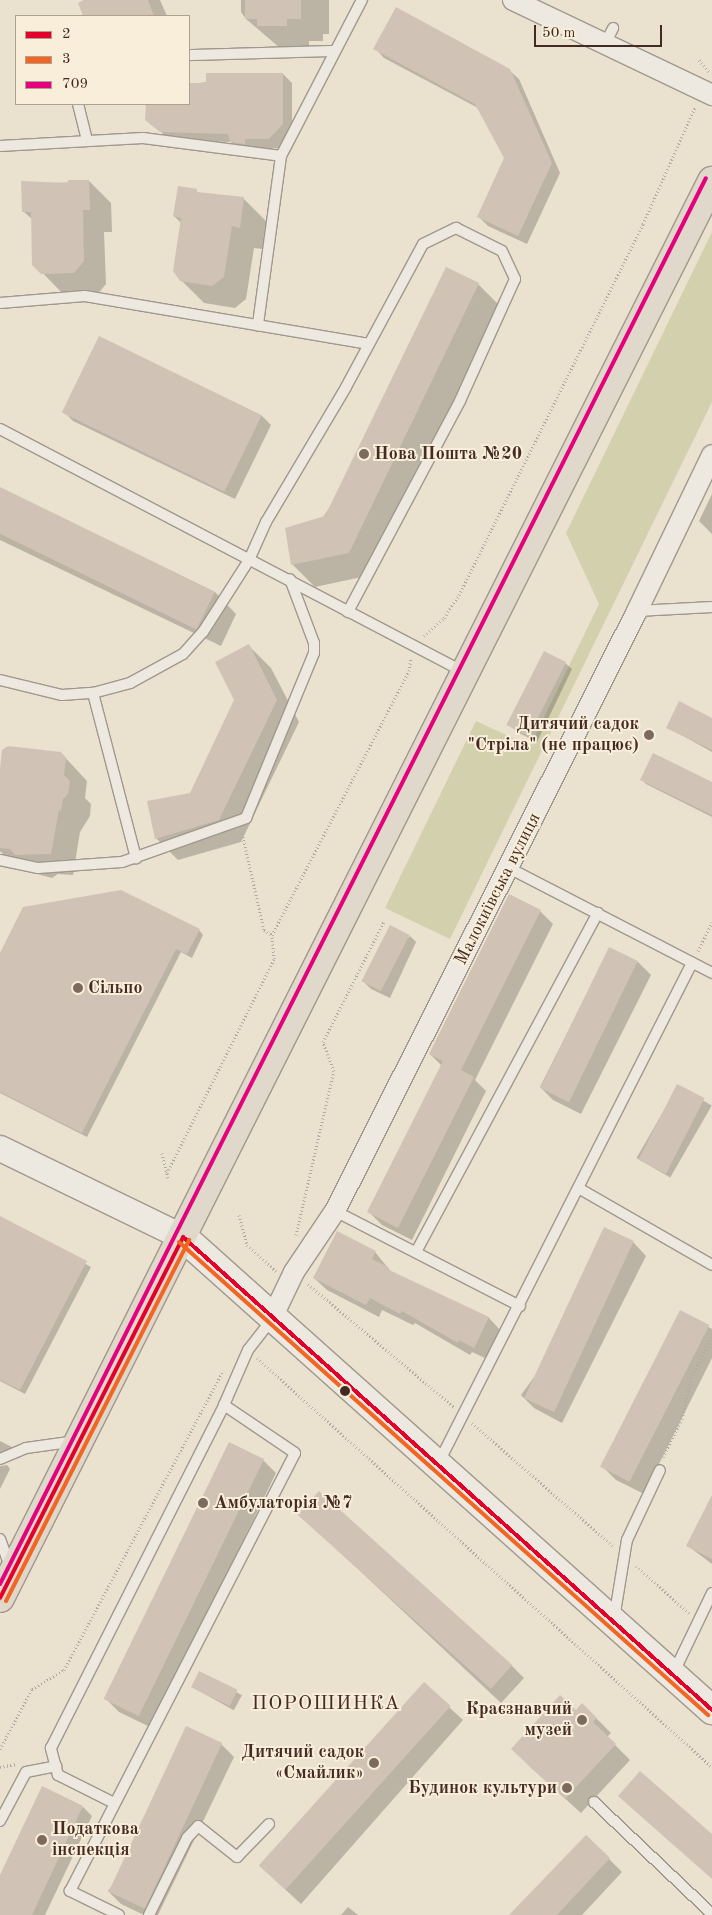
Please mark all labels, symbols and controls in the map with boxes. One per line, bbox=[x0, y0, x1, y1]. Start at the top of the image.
legend bbox=[15, 15, 190, 105]
scale bar bbox=[537, 15, 664, 47]
text: 50 m bbox=[542, 26, 576, 41]
text: 2 bbox=[62, 27, 71, 42]
text: 3 bbox=[62, 52, 71, 67]
text: 709 bbox=[62, 77, 88, 92]
place label: Нова Пошта №20 bbox=[374, 443, 522, 465]
marker: Нова Пошта №20 bbox=[358, 448, 370, 460]
place label: Дитячий садок "Стріла" (не працює) bbox=[468, 714, 639, 756]
marker: Дитячий садок "Стріла" (не працює) bbox=[643, 729, 655, 741]
street label: Малокиївська вулиця bbox=[450, 809, 546, 969]
place label: Сільпо bbox=[88, 977, 143, 999]
marker: Сільпо bbox=[72, 982, 84, 994]
unlabelled marker bbox=[340, 1386, 350, 1396]
place label: Амбулаторія №7 bbox=[214, 1492, 352, 1514]
marker: Амбулаторія №7 bbox=[196, 1496, 210, 1510]
district label: ПОРОШИНКА bbox=[250, 1692, 402, 1716]
place label: Краєзнавчий музей bbox=[466, 1699, 572, 1742]
marker: Краєзнавчий музей bbox=[576, 1714, 588, 1726]
place label: Дитячий садок «Смайлик» bbox=[242, 1742, 364, 1785]
marker: Дитячий садок «Смайлик» bbox=[368, 1757, 380, 1769]
place label: Будинок культури bbox=[408, 1777, 557, 1799]
marker: Будинок культури bbox=[561, 1782, 573, 1794]
place label: Податкова інспекція bbox=[52, 1819, 139, 1862]
marker: Податкова інспекція bbox=[36, 1834, 48, 1846]

